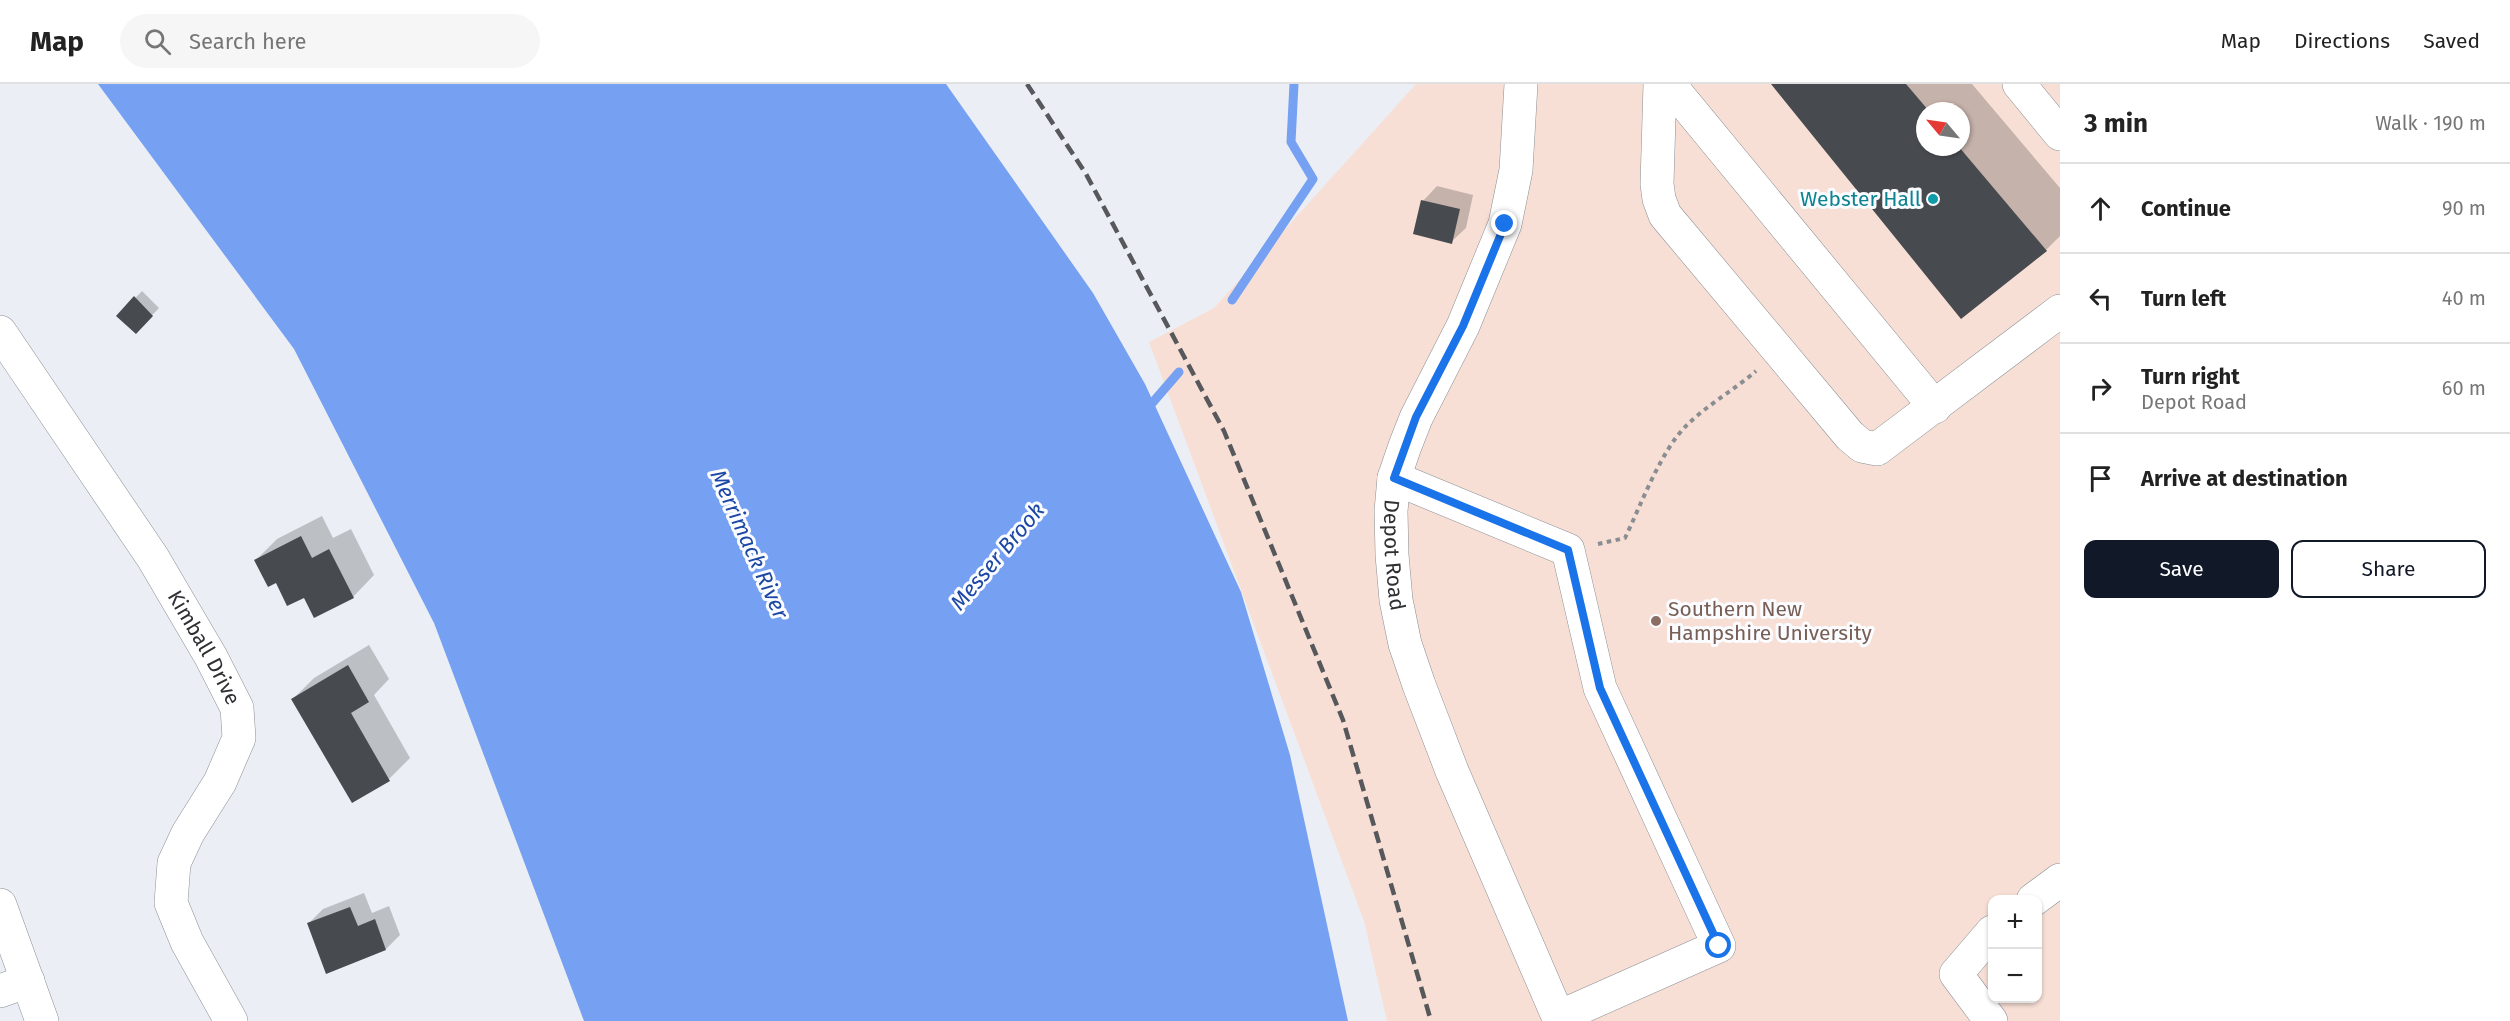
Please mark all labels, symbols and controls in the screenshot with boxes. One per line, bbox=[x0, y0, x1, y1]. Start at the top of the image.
search box bbox=[120, 14, 540, 68]
text: Map bbox=[30, 25, 84, 58]
icon: search bbox=[141, 25, 174, 58]
text: Search here bbox=[189, 28, 307, 55]
text: Map bbox=[2221, 28, 2261, 54]
text: Directions bbox=[2294, 28, 2390, 54]
text: Saved bbox=[2423, 28, 2480, 54]
north arrow bbox=[1916, 102, 1970, 156]
text: 3 min bbox=[2084, 108, 2148, 139]
text: Walk · 190 m bbox=[2375, 111, 2486, 135]
place label: Webster Hall bbox=[1800, 186, 1921, 212]
marker: Webster Hall bbox=[1926, 192, 1940, 206]
icon: ahead bbox=[2084, 192, 2117, 225]
text: Continue bbox=[2141, 195, 2231, 222]
text: 90 m bbox=[2442, 196, 2486, 220]
route end bbox=[1491, 210, 1517, 236]
icon: left bbox=[2084, 282, 2117, 315]
text: Turn left bbox=[2141, 285, 2226, 312]
text: 40 m bbox=[2442, 286, 2486, 310]
text: Turn right bbox=[2141, 363, 2240, 390]
icon: right bbox=[2084, 372, 2117, 405]
text: 60 m bbox=[2442, 376, 2486, 400]
text: Depot Road bbox=[2141, 390, 2247, 414]
icon: arrive bbox=[2084, 462, 2117, 495]
text: Arrive at destination bbox=[2141, 465, 2348, 492]
water label: Merrimack River bbox=[705, 466, 795, 623]
water label: Messer Brook bbox=[945, 497, 1050, 616]
street label: Depot Road bbox=[1378, 498, 1411, 613]
button: Save bbox=[2084, 540, 2279, 598]
button: Share bbox=[2291, 540, 2486, 598]
street label: Kimball Drive bbox=[162, 586, 246, 709]
place label: Southern New Hampshire University bbox=[1668, 596, 1873, 646]
marker: Southern New Hampshire University bbox=[1649, 614, 1663, 628]
map controls bbox=[1988, 895, 2042, 1003]
button: + bbox=[1988, 895, 2042, 949]
route start bbox=[1705, 932, 1731, 958]
button: − bbox=[1988, 949, 2042, 1003]

